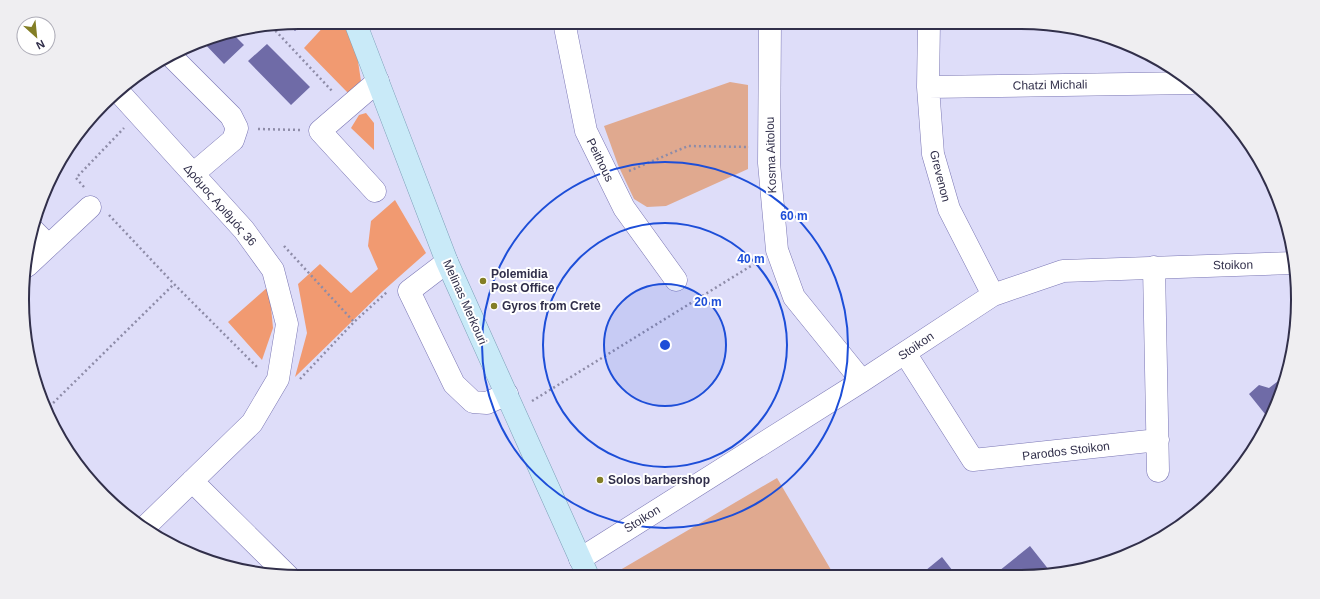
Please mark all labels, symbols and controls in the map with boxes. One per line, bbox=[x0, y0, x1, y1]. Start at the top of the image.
north arrow bbox=[16, 16, 56, 56]
text: N bbox=[34, 38, 47, 52]
street label: Chatzi Michali bbox=[1013, 77, 1087, 93]
street label: Kosma Aitolou bbox=[763, 116, 779, 194]
street label: Peithous bbox=[583, 136, 617, 184]
street label: Grevenon bbox=[927, 149, 953, 203]
street label: Δρόμος Αριθμός 36 bbox=[181, 161, 260, 249]
text: 60 m bbox=[780, 209, 808, 223]
text: 40 m bbox=[737, 252, 765, 266]
street label: Melinas Merkouri bbox=[440, 257, 490, 347]
street label: Stoikon bbox=[1213, 258, 1253, 272]
place label: Polemidia Post Office bbox=[491, 267, 555, 295]
marker: Polemidia Post Office bbox=[478, 276, 488, 286]
text: 20 m bbox=[694, 295, 722, 309]
place label: Gyros from Crete bbox=[502, 299, 601, 313]
marker: Gyros from Crete bbox=[489, 301, 499, 311]
street label: Stoikon bbox=[895, 329, 937, 363]
centre of rings bbox=[658, 338, 672, 352]
street label: Parodos Stoikon bbox=[1021, 439, 1111, 463]
place label: Solos barbershop bbox=[608, 473, 710, 487]
marker: Solos barbershop bbox=[595, 475, 605, 485]
street label: Stoikon bbox=[621, 502, 663, 536]

